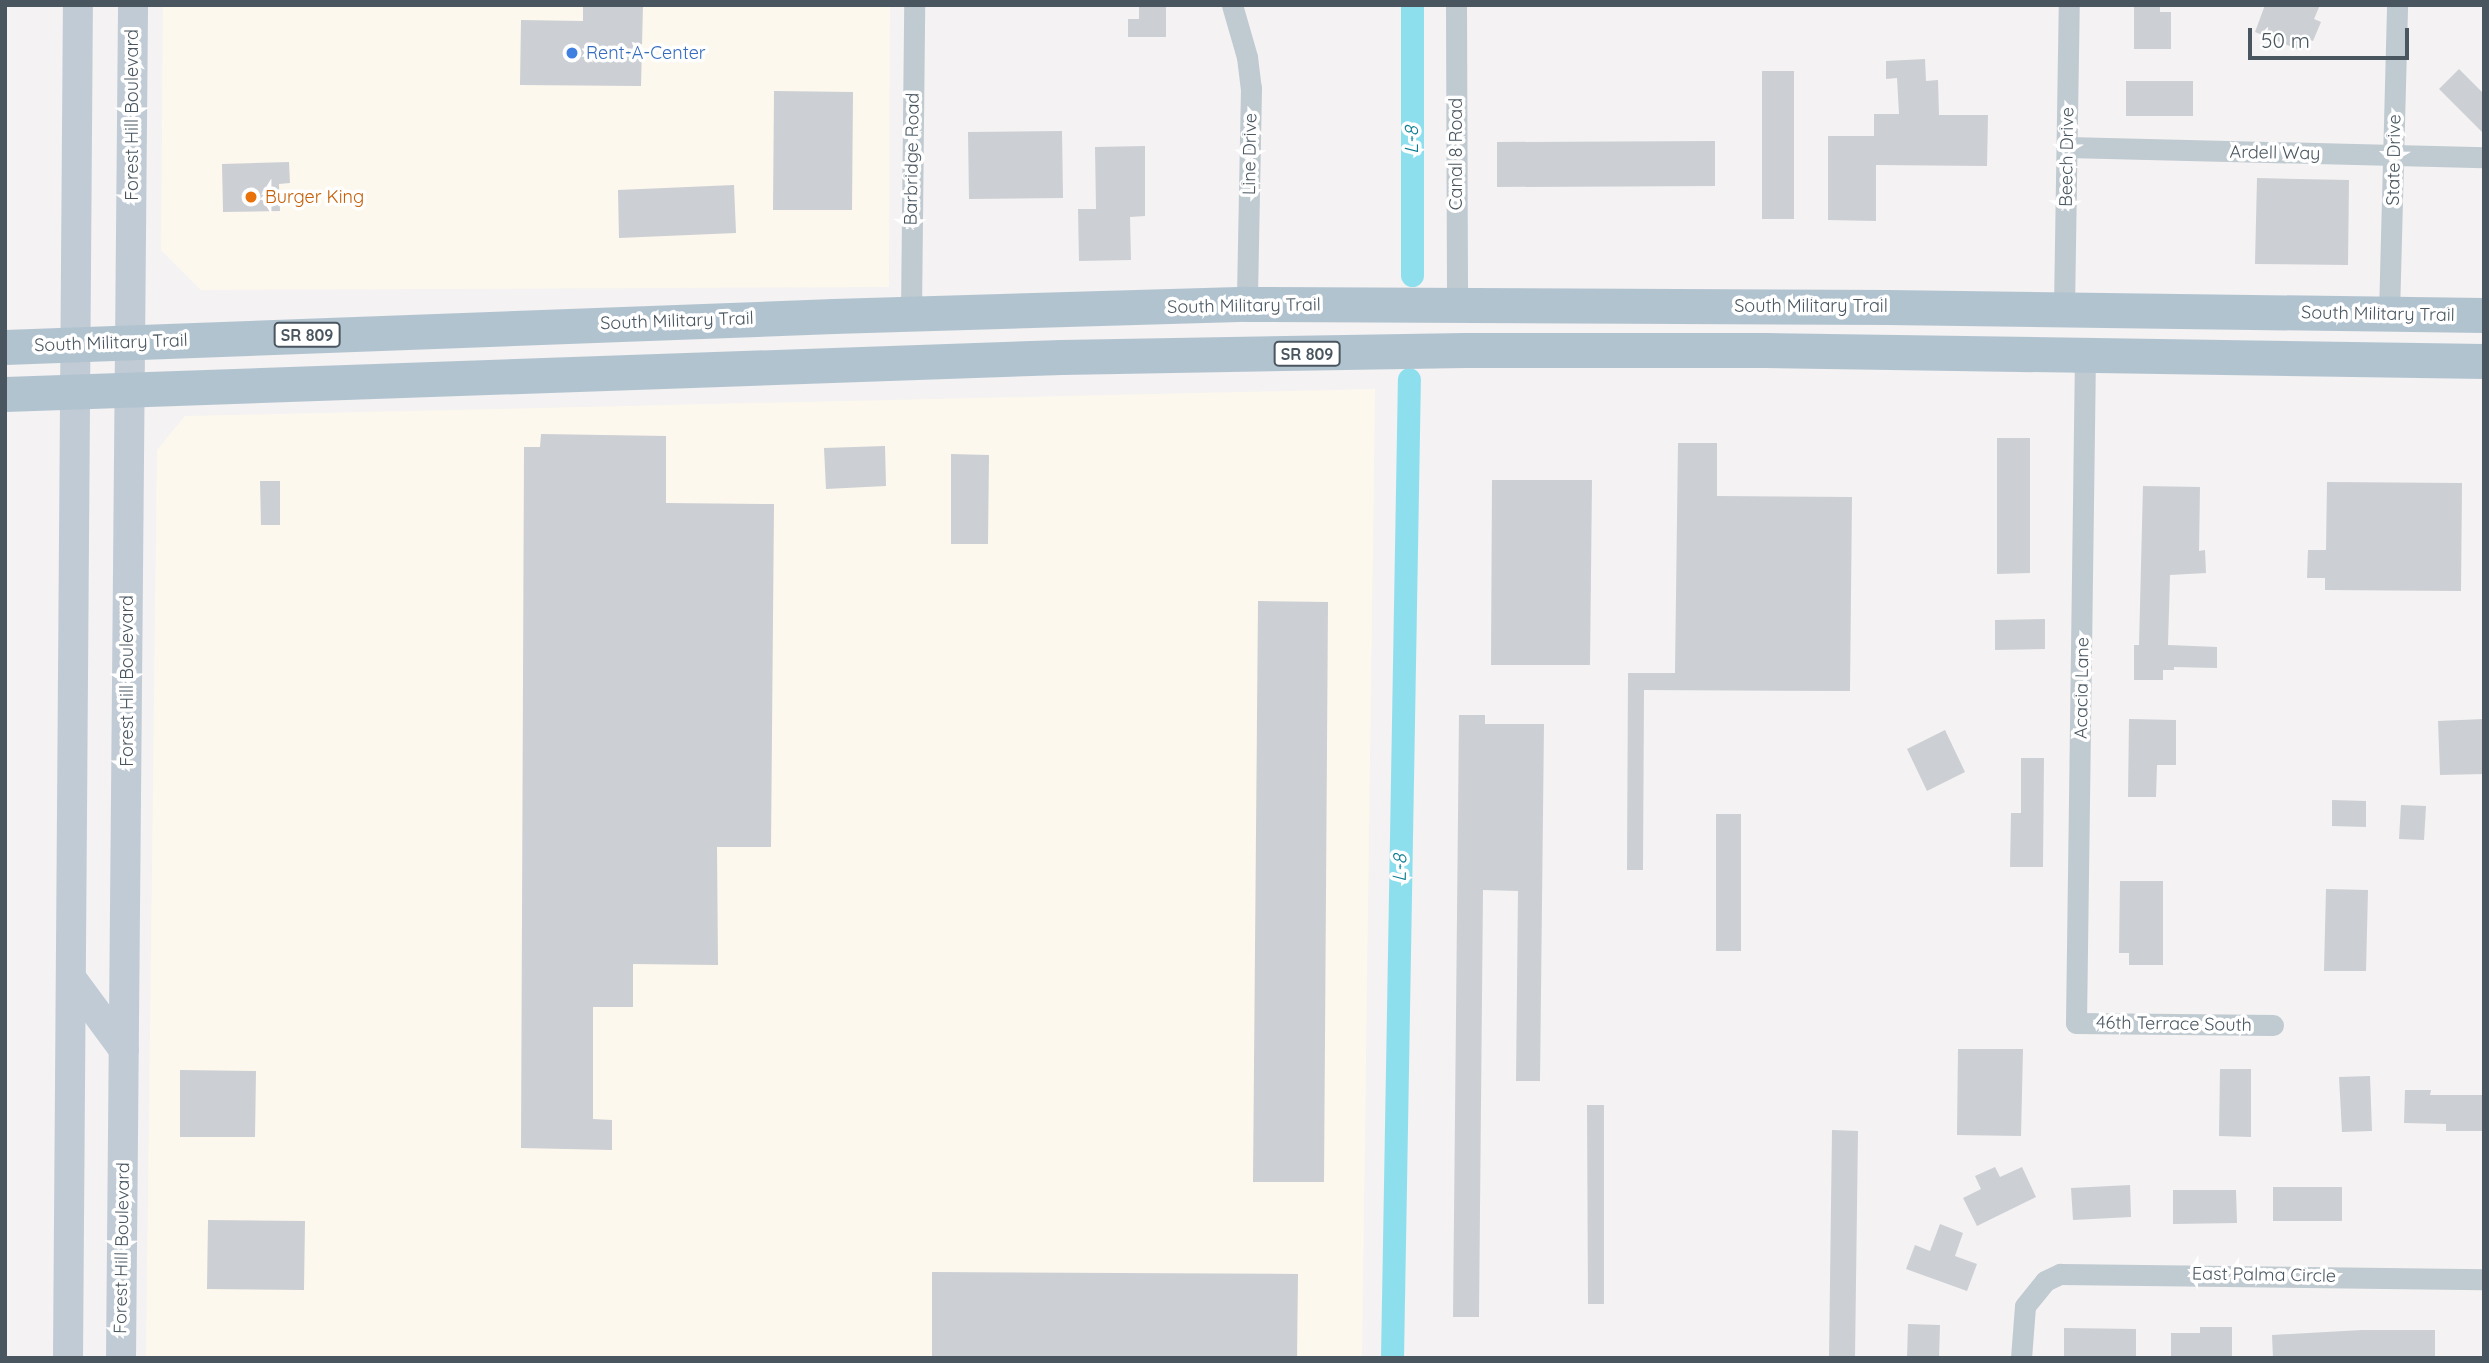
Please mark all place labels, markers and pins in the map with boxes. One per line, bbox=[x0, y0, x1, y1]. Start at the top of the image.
place label: Rent-A-Center bbox=[586, 42, 706, 64]
marker: Rent-A-Center bbox=[564, 45, 580, 61]
place label: Burger King bbox=[265, 186, 364, 208]
marker: Burger King bbox=[243, 189, 259, 205]

